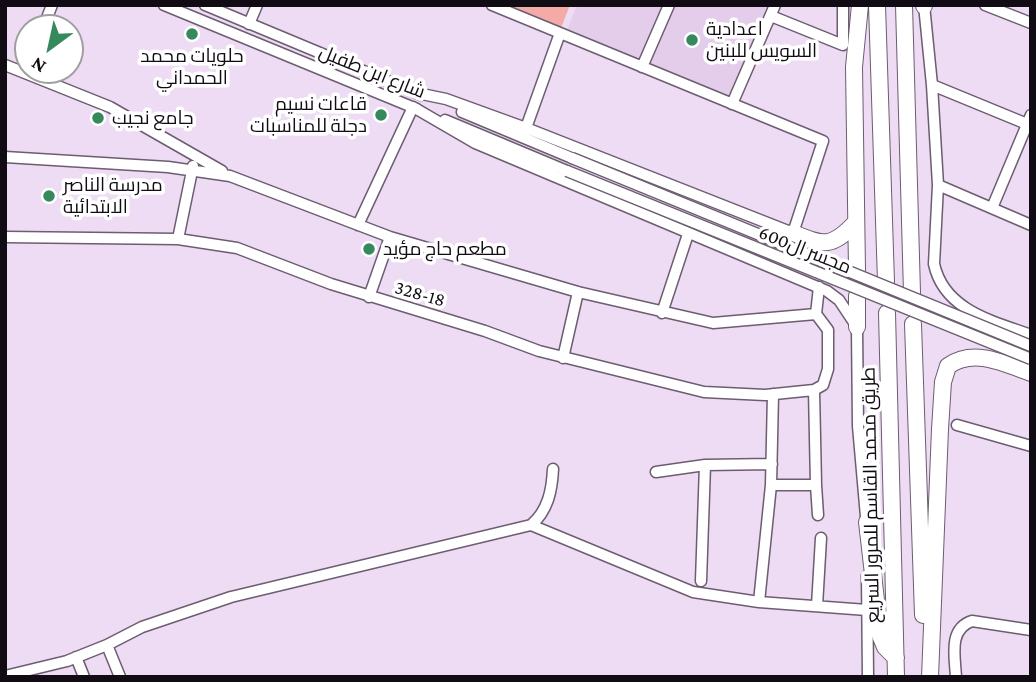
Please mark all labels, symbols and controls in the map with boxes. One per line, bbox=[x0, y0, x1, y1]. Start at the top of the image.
north arrow bbox=[14, 14, 84, 84]
place label: اعدادية السويس للبنين bbox=[706, 18, 817, 62]
marker: حلويات محمد الحمداني bbox=[184, 26, 200, 42]
marker: اعدادية السويس للبنين bbox=[684, 32, 700, 48]
street label: شارع ابن طفيل bbox=[316, 40, 428, 104]
place label: حلويات محمد الحمداني bbox=[140, 45, 244, 89]
text: N bbox=[27, 53, 50, 78]
place label: قاعات نسيم دجلة للمناسبات bbox=[250, 93, 367, 137]
place label: جامع نجيب bbox=[112, 107, 194, 129]
marker: قاعات نسيم دجلة للمناسبات bbox=[373, 107, 389, 123]
marker: جامع نجيب bbox=[90, 110, 106, 126]
place label: مدرسة الناصر الابتدائية bbox=[63, 174, 163, 218]
marker: مدرسة الناصر الابتدائية bbox=[41, 188, 57, 204]
street label: مجسر ال600 bbox=[755, 221, 855, 279]
place label: مطعم حاج مؤيد bbox=[383, 238, 507, 260]
marker: مطعم حاج مؤيد bbox=[361, 241, 377, 257]
street label: 328-18 bbox=[392, 276, 448, 312]
street label: طريق محمد القاسم للمرور السريع bbox=[857, 367, 885, 623]

